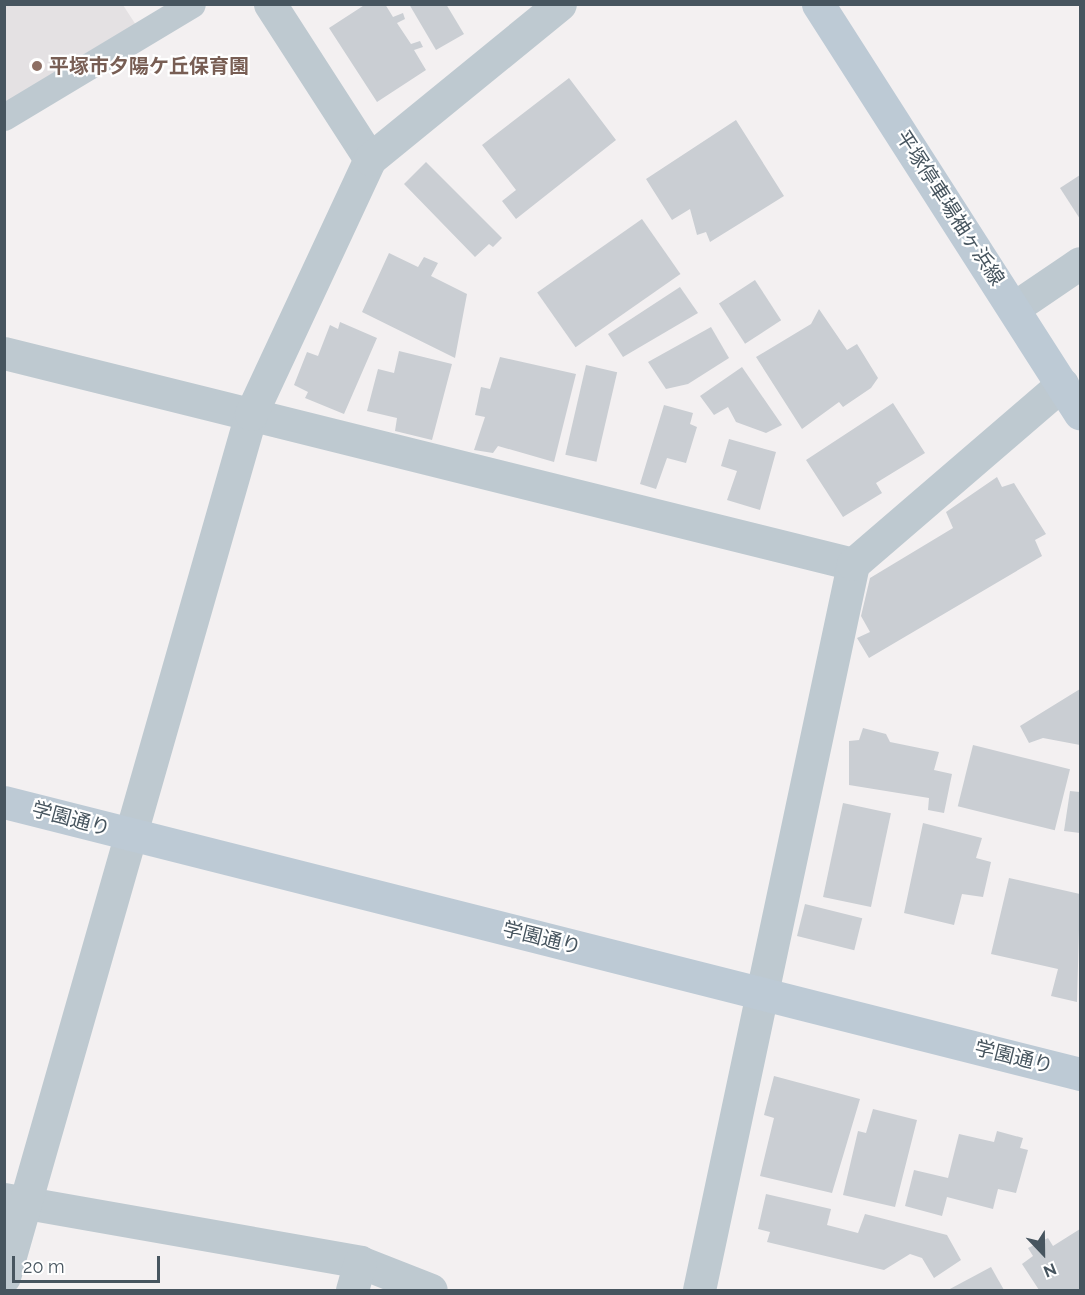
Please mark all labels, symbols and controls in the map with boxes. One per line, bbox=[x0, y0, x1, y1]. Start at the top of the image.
place label: 平塚市夕陽ケ丘保育園 bbox=[49, 54, 249, 78]
marker: 平塚市夕陽ケ丘保育園 bbox=[30, 59, 44, 73]
street label: 平塚停車場袖ヶ浜線 bbox=[891, 126, 1009, 290]
street label: 学園通り bbox=[29, 797, 113, 841]
street label: 学園通り bbox=[500, 917, 584, 959]
street label: 学園通り bbox=[972, 1036, 1056, 1078]
north arrow bbox=[1013, 1223, 1073, 1283]
scale bar bbox=[15, 1244, 164, 1282]
text: 20 m bbox=[23, 1256, 65, 1277]
text: N bbox=[1041, 1259, 1059, 1281]

